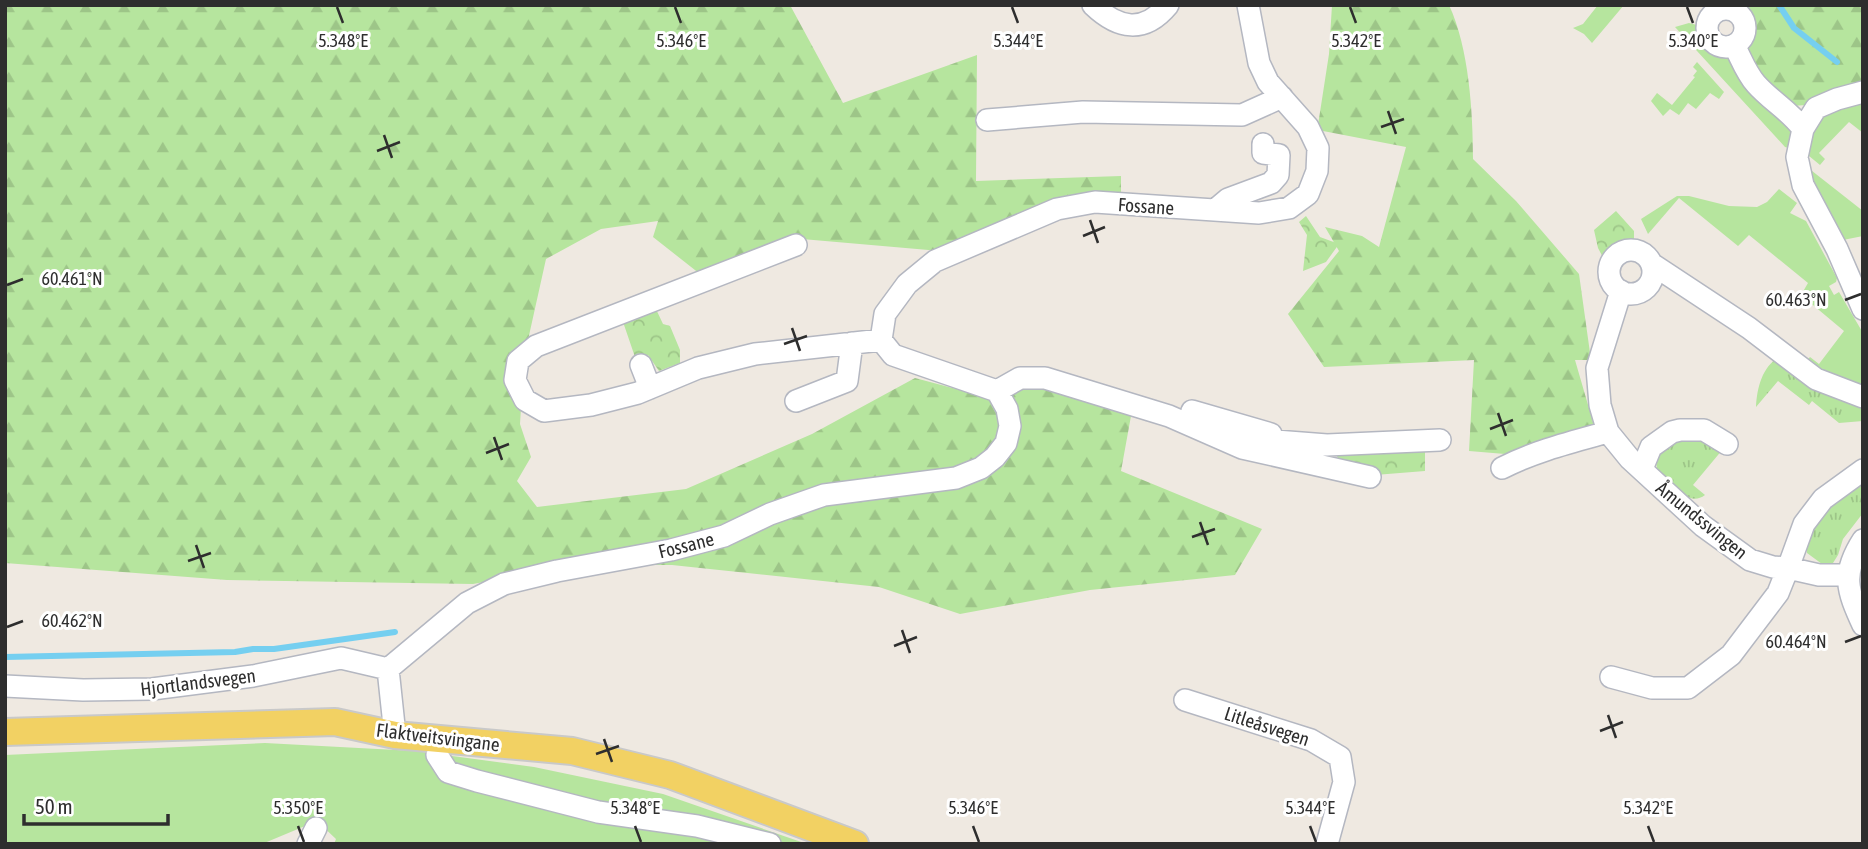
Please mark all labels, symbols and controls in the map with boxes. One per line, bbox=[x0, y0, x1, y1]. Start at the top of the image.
text: 5.348°E bbox=[318, 30, 368, 51]
text: 5.346°E bbox=[656, 30, 706, 51]
text: 5.344°E bbox=[993, 30, 1043, 51]
text: 5.342°E bbox=[1331, 30, 1381, 51]
text: 5.340°E bbox=[1668, 30, 1718, 51]
street label: Fossane bbox=[1117, 193, 1175, 219]
text: 60.461°N bbox=[41, 268, 103, 289]
text: 60.463°N bbox=[1765, 289, 1827, 310]
street label: Åmundssvingen bbox=[1652, 477, 1752, 563]
street label: Fossane bbox=[656, 528, 716, 562]
text: 60.462°N bbox=[41, 610, 103, 631]
text: 60.464°N bbox=[1765, 631, 1827, 652]
street label: Hjortlandsvegen bbox=[139, 664, 257, 700]
street label: Litleåsvegen bbox=[1222, 702, 1312, 750]
street label: Flaktveitsvingane bbox=[375, 719, 501, 755]
scale bar bbox=[24, 782, 168, 826]
text: 50 m bbox=[35, 794, 73, 818]
text: 5.350°E bbox=[273, 797, 323, 818]
text: 5.348°E bbox=[610, 797, 660, 818]
text: 5.346°E bbox=[948, 797, 998, 818]
text: 5.344°E bbox=[1285, 797, 1335, 818]
text: 5.342°E bbox=[1623, 797, 1673, 818]

